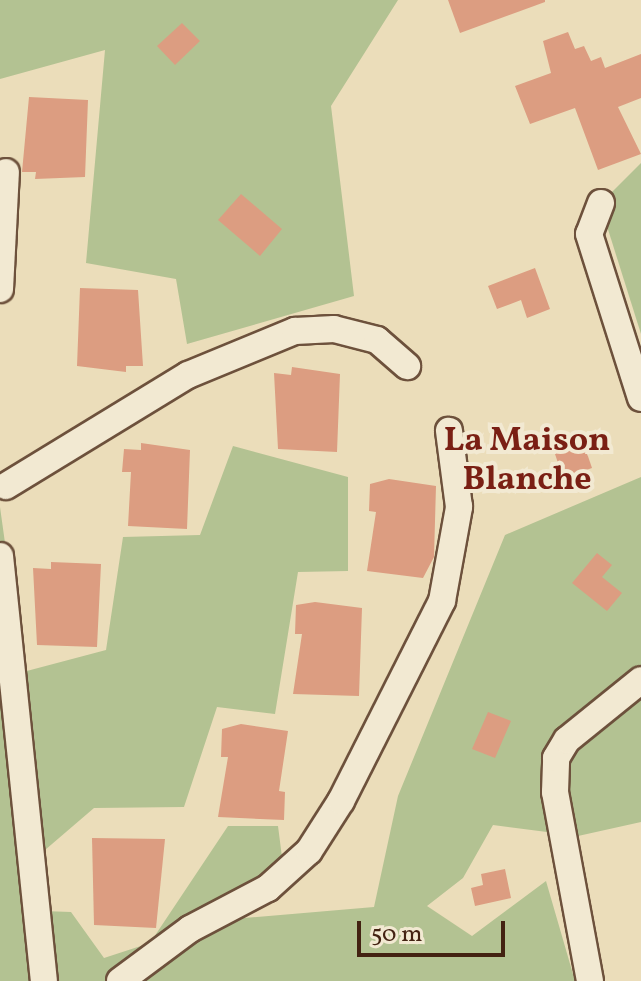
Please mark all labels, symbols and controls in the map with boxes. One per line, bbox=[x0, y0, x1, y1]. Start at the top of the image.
district label: La Maison Blanche bbox=[444, 421, 610, 500]
scale bar bbox=[361, 905, 509, 955]
text: 50 m bbox=[371, 918, 423, 952]

